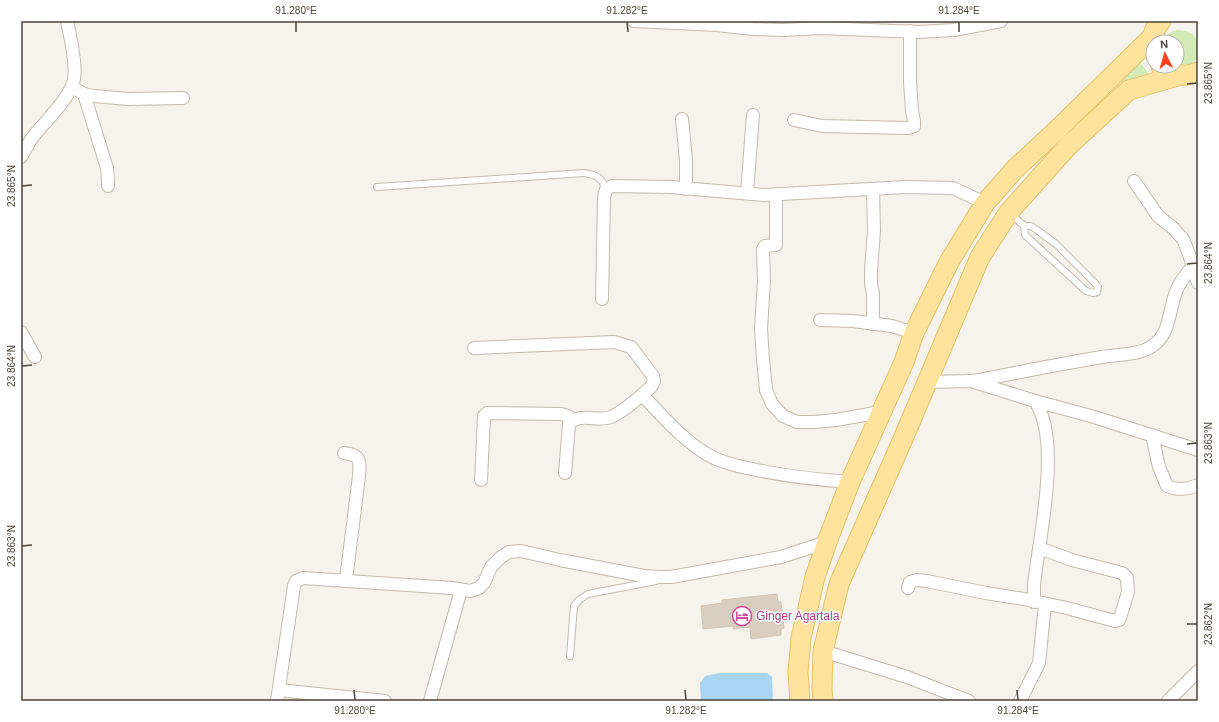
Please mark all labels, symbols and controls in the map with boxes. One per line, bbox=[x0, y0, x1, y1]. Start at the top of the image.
text: 91.280°E bbox=[275, 5, 317, 16]
text: 91.282°E bbox=[606, 5, 648, 16]
text: 91.284°E bbox=[938, 5, 980, 16]
north arrow bbox=[1145, 34, 1185, 74]
text: N bbox=[1160, 38, 1169, 50]
text: 23.865°N bbox=[1203, 62, 1214, 104]
text: 23.865°N bbox=[6, 165, 17, 207]
text: 23.864°N bbox=[1203, 242, 1214, 284]
text: 23.864°N bbox=[6, 345, 17, 387]
text: 23.863°N bbox=[1203, 422, 1214, 464]
text: 23.863°N bbox=[6, 525, 17, 567]
text: 23.862°N bbox=[1203, 603, 1214, 645]
hotel icon: Ginger Agartala bbox=[731, 605, 753, 627]
place label: Ginger Agartala bbox=[756, 609, 840, 623]
text: 91.280°E bbox=[334, 705, 376, 716]
text: 91.282°E bbox=[665, 705, 707, 716]
text: 91.284°E bbox=[997, 705, 1039, 716]

